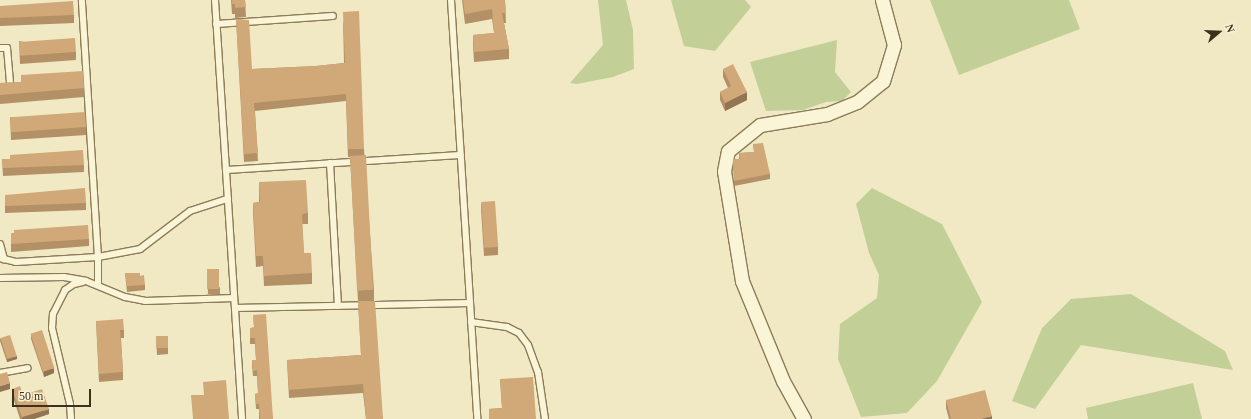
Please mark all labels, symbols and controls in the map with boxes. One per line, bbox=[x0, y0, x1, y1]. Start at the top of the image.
north arrow bbox=[1199, 12, 1239, 52]
text: N bbox=[1223, 22, 1237, 34]
scale bar bbox=[14, 381, 93, 407]
text: 50 m bbox=[19, 389, 43, 403]

